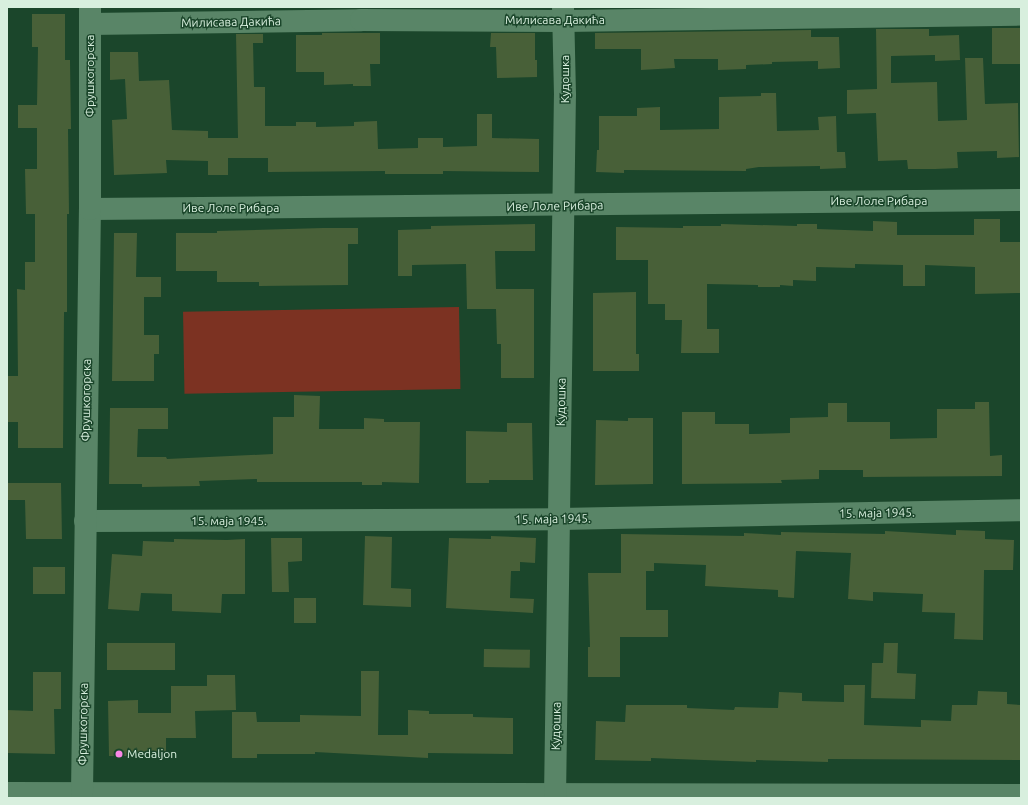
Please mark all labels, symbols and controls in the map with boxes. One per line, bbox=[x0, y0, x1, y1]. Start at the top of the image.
street label: Милисава Дакића bbox=[505, 13, 605, 27]
street label: Милисава Дакића bbox=[181, 14, 281, 30]
street label: Фрушкогорска bbox=[83, 35, 97, 117]
street label: Кудошка bbox=[558, 55, 572, 103]
street label: Иве Лоле Рибара bbox=[831, 194, 927, 208]
street label: Иве Лоле Рибара bbox=[506, 198, 604, 214]
street label: Иве Лоле Рибара bbox=[183, 201, 279, 215]
street label: Фрушкогорска bbox=[78, 359, 94, 441]
street label: Кудошка bbox=[553, 378, 569, 426]
street label: 15. маја 1945. bbox=[839, 505, 915, 521]
street label: 15. маја 1945. bbox=[515, 511, 591, 527]
street label: 15. маја 1945. bbox=[191, 514, 267, 528]
street label: Фрушкогорска bbox=[75, 683, 91, 765]
street label: Кудошка bbox=[548, 702, 564, 750]
place label: Medaljon bbox=[127, 747, 177, 761]
marker: Medaljon bbox=[114, 749, 124, 759]

